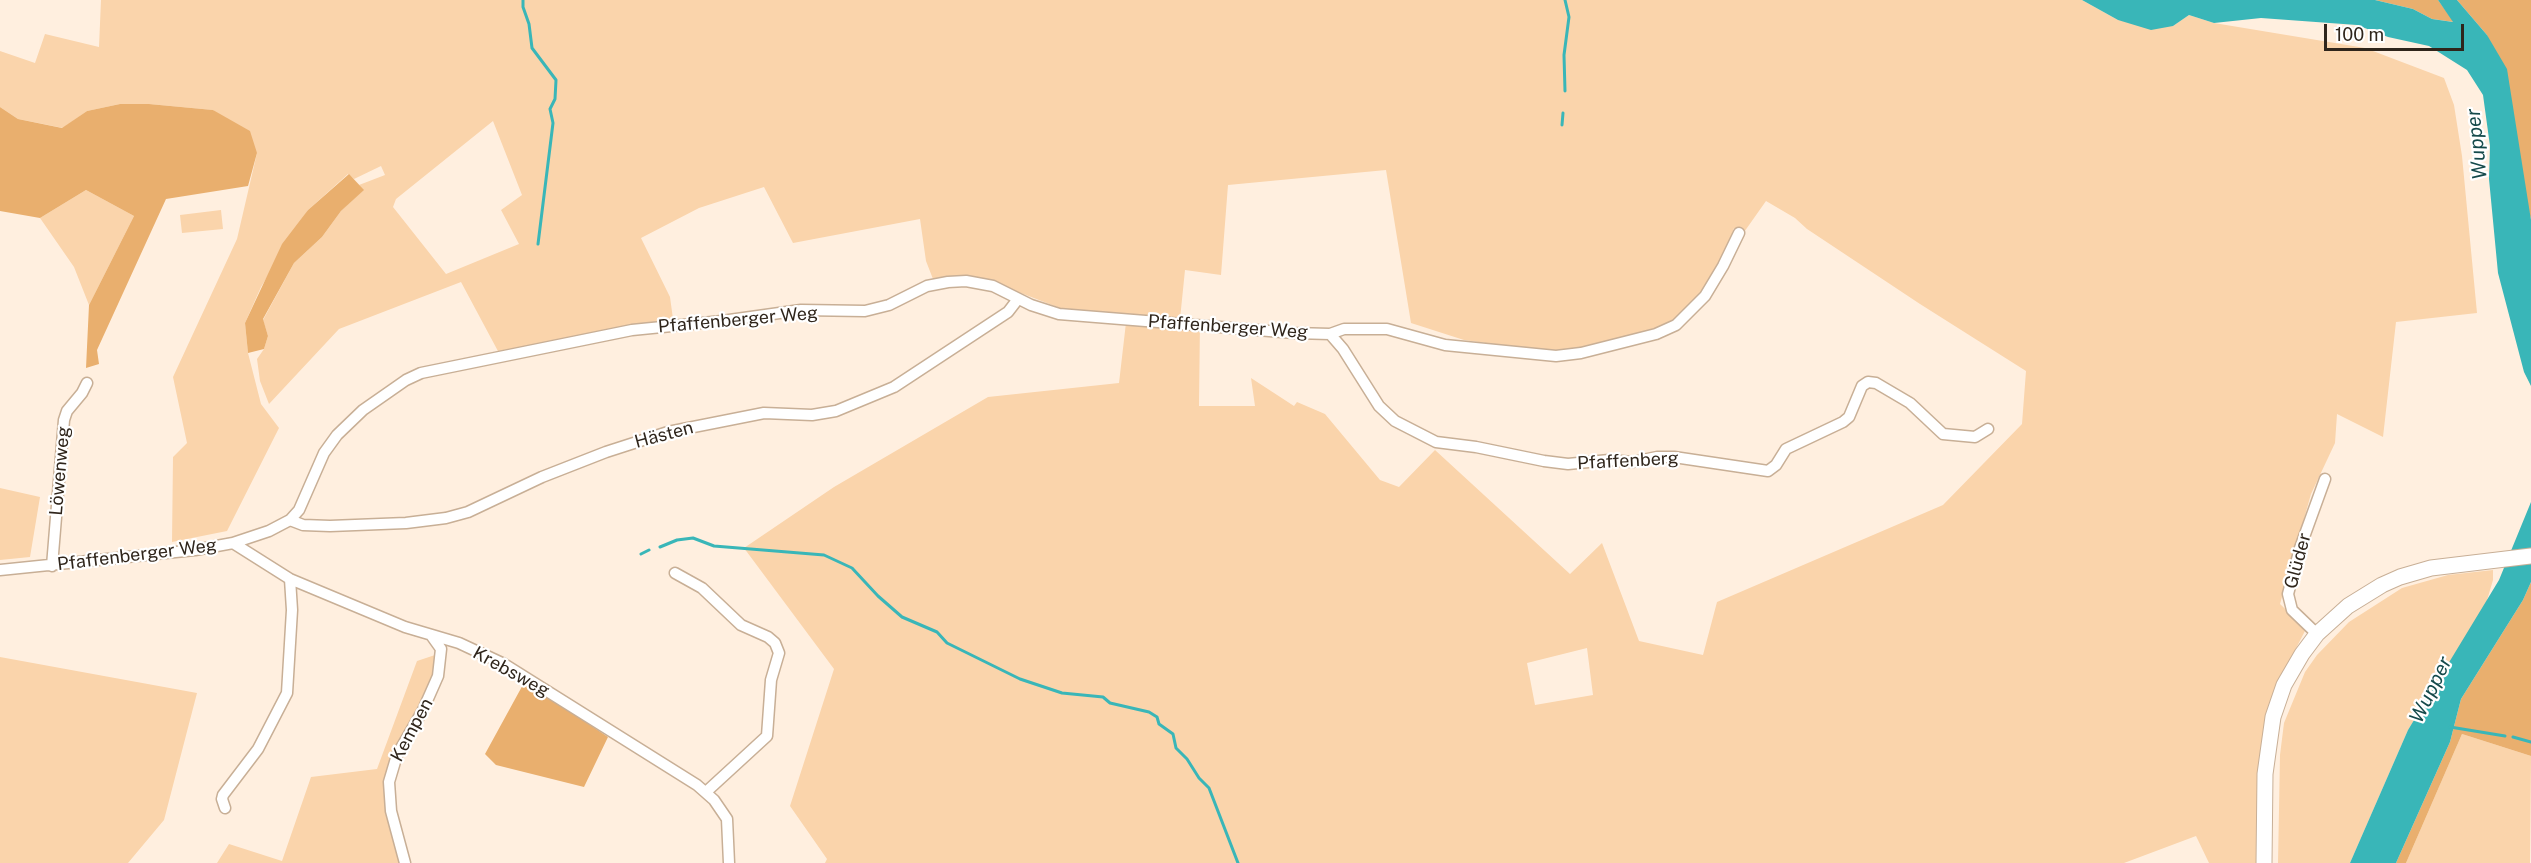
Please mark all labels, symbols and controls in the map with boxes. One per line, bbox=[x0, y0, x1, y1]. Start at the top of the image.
scale bar bbox=[2327, 12, 2466, 50]
text: 100 m bbox=[2335, 24, 2384, 45]
water label: Wupper bbox=[2461, 107, 2493, 181]
street label: Pfaffenberger Weg bbox=[657, 302, 819, 338]
street label: Pfaffenberger Weg bbox=[1147, 311, 1309, 343]
street label: Hästen bbox=[632, 417, 696, 453]
street label: Löwenweg bbox=[45, 426, 75, 516]
street label: Pfaffenberg bbox=[1577, 448, 1679, 474]
street label: Glüder bbox=[2280, 531, 2316, 591]
street label: Pfaffenberger Weg bbox=[56, 534, 218, 576]
street label: Krebsweg bbox=[469, 642, 553, 702]
water label: Wupper bbox=[2405, 653, 2457, 727]
street label: Kempen bbox=[386, 695, 438, 765]

